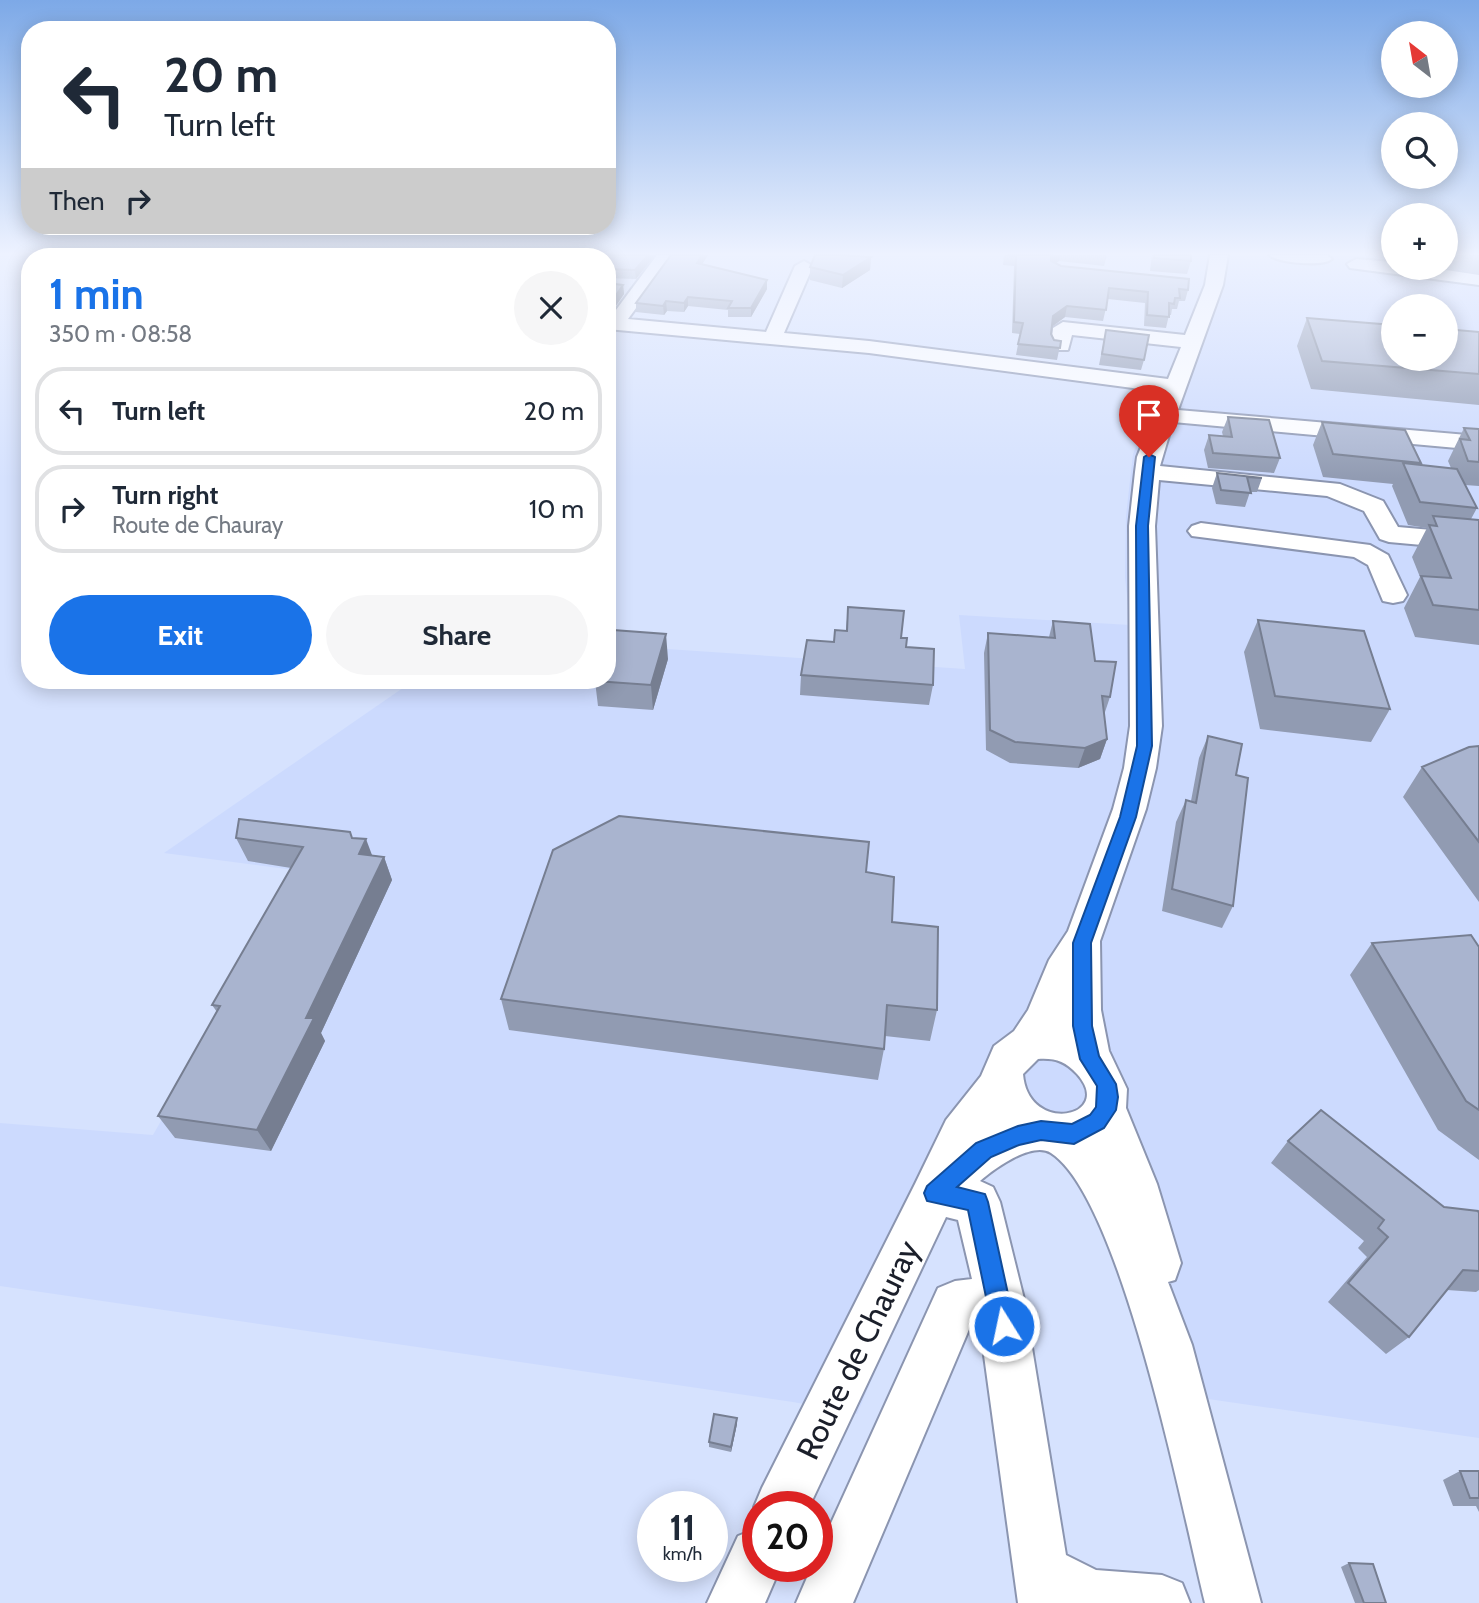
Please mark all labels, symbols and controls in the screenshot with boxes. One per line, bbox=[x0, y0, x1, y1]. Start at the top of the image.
north arrow bbox=[1381, 21, 1458, 98]
map controls bbox=[1381, 21, 1458, 371]
text: 20 m bbox=[164, 45, 278, 104]
icon: left bbox=[49, 49, 140, 140]
text: Turn left bbox=[164, 105, 275, 144]
button: search bbox=[1381, 112, 1458, 189]
icon: right bbox=[119, 182, 157, 220]
text: Then bbox=[49, 185, 105, 217]
button: + bbox=[1381, 203, 1458, 280]
text: 1 min bbox=[49, 268, 144, 320]
button: close bbox=[514, 271, 588, 345]
button: − bbox=[1381, 294, 1458, 371]
text: 350 m · 08:58 bbox=[49, 320, 192, 348]
pin bbox=[1119, 385, 1179, 457]
icon: left bbox=[53, 392, 91, 430]
text: Turn left bbox=[112, 395, 205, 427]
text: 20 m bbox=[524, 395, 584, 427]
icon: arrive bbox=[1130, 396, 1168, 434]
text: Turn right bbox=[112, 479, 218, 511]
icon: right bbox=[53, 490, 91, 528]
text: 10 m bbox=[529, 493, 584, 525]
text: Route de Chauray bbox=[112, 511, 284, 539]
button: Exit bbox=[49, 595, 312, 675]
button: Share bbox=[326, 595, 588, 675]
street label: Route de Chauray bbox=[788, 1234, 927, 1466]
position arrow bbox=[967, 1289, 1041, 1363]
speed limit sign: 20 bbox=[742, 1491, 833, 1582]
text: 11 bbox=[670, 1506, 695, 1549]
text: km/h bbox=[663, 1543, 702, 1565]

